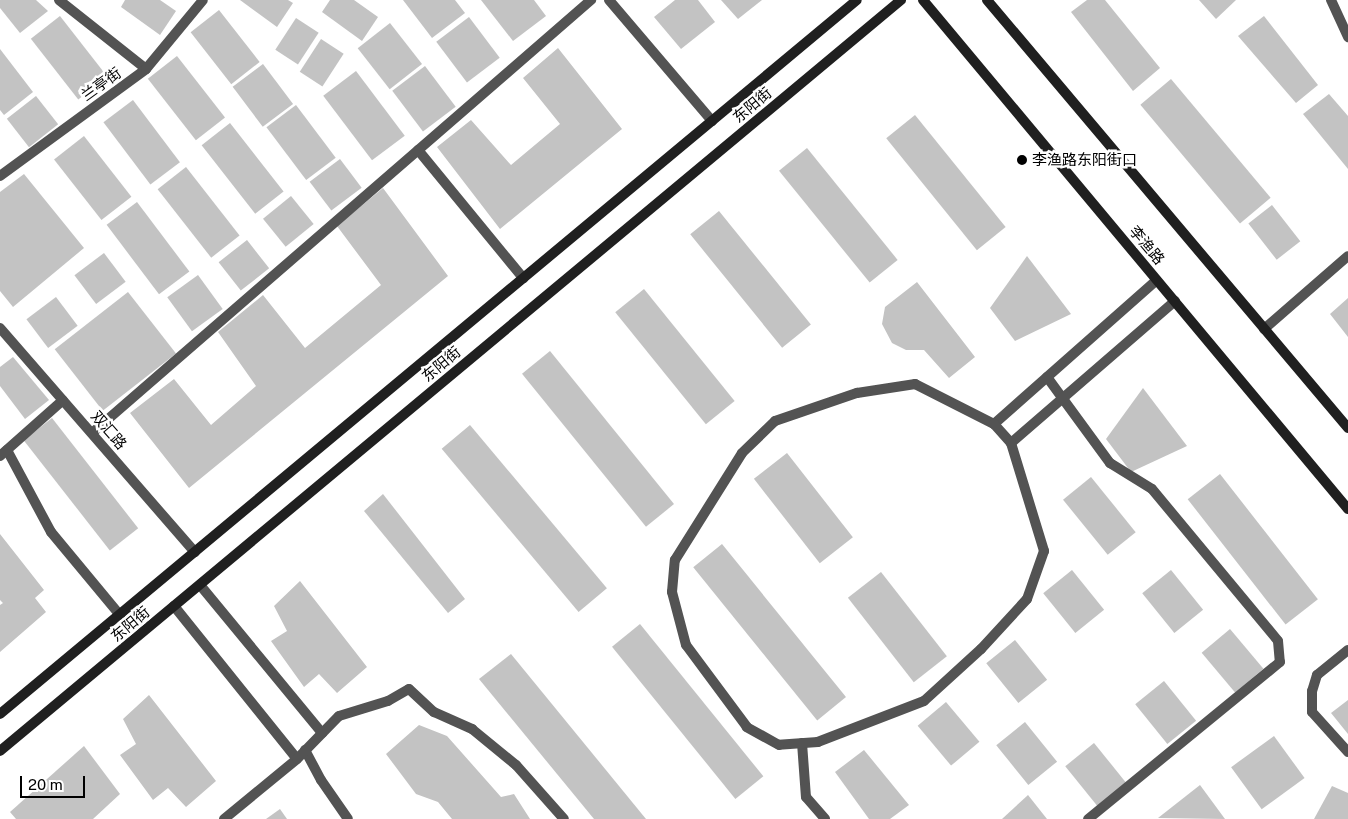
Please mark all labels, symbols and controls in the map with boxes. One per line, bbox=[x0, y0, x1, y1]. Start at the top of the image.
street label: 兰亭街 bbox=[78, 63, 124, 105]
street label: 东阳街 bbox=[729, 84, 775, 126]
place label: 李渔路东阳街口 bbox=[1032, 151, 1137, 169]
marker: 李渔路东阳街口 bbox=[1016, 154, 1028, 166]
street label: 李渔路 bbox=[1126, 222, 1168, 268]
street label: 东阳街 bbox=[418, 343, 464, 385]
street label: 双汇路 bbox=[87, 407, 131, 453]
street label: 东阳街 bbox=[107, 603, 153, 645]
scale bar bbox=[22, 766, 88, 798]
text: 20 m bbox=[28, 776, 63, 793]

